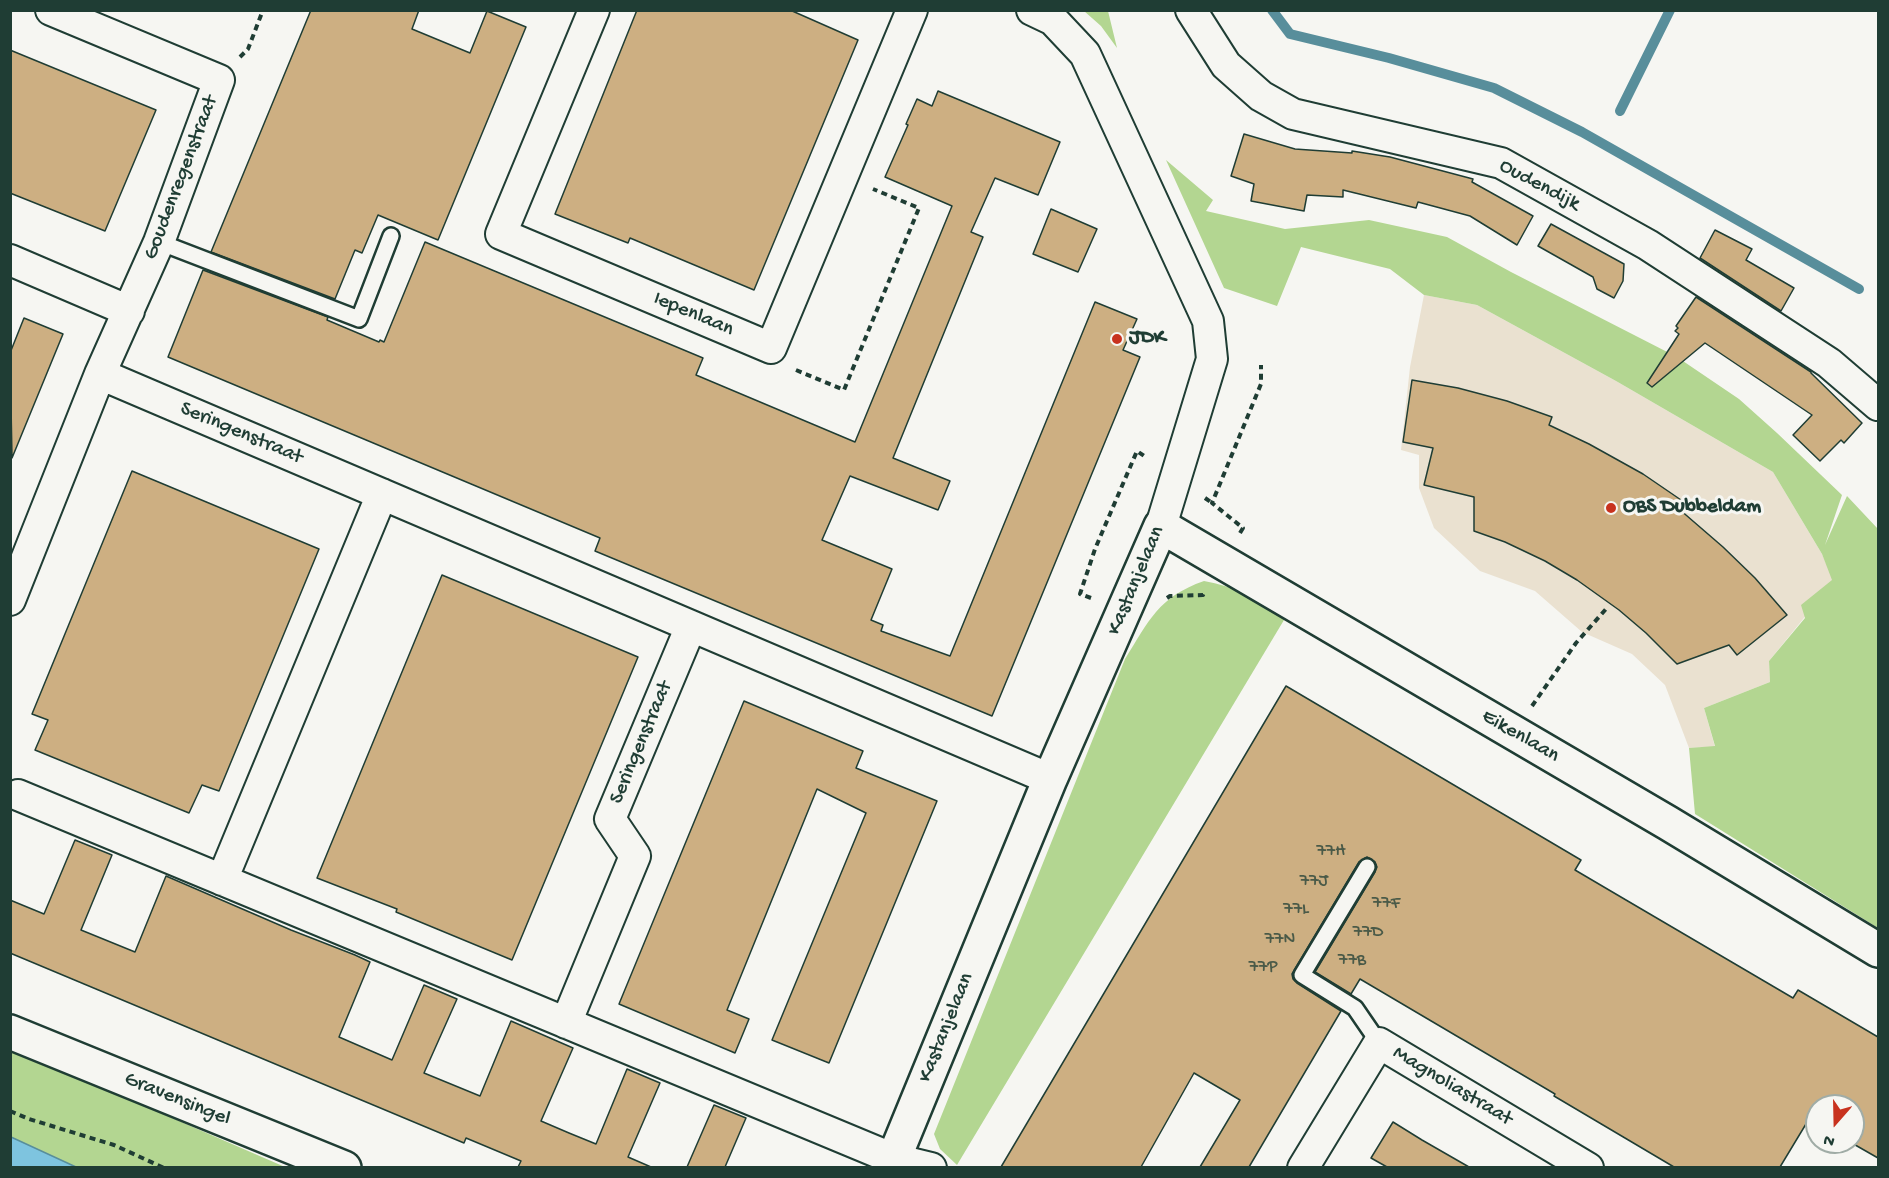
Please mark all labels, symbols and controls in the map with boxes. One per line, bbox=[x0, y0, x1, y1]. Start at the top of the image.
street label: Goudenregenstraat bbox=[139, 92, 225, 264]
street label: Oudendijk bbox=[1494, 154, 1584, 218]
street label: Iepenlaan bbox=[649, 287, 737, 343]
place label: JDK bbox=[1129, 326, 1165, 352]
marker: JDK bbox=[1110, 332, 1124, 346]
street label: Seringenstraat bbox=[176, 397, 306, 471]
place label: OBS Dubbeldam bbox=[1623, 495, 1761, 521]
marker: OBS Dubbeldam bbox=[1604, 501, 1618, 515]
street label: Kastanjelaan bbox=[1103, 523, 1171, 639]
street label: Seringenstraat bbox=[605, 678, 679, 808]
street label: Eikenlaan bbox=[1477, 705, 1563, 769]
house number: 77H bbox=[1317, 841, 1345, 863]
house number: 77J bbox=[1300, 871, 1328, 893]
house number: 77F bbox=[1372, 893, 1400, 915]
house number: 77L bbox=[1283, 899, 1309, 921]
house number: 77D bbox=[1353, 922, 1383, 944]
house number: 77N bbox=[1265, 929, 1295, 951]
house number: 77B bbox=[1338, 950, 1366, 972]
house number: 77P bbox=[1249, 957, 1277, 979]
street label: Kastanjelaan bbox=[914, 969, 980, 1087]
street label: Magnoliastraat bbox=[1387, 1041, 1517, 1133]
street label: Gravensingel bbox=[120, 1067, 234, 1133]
north arrow bbox=[1805, 1094, 1865, 1154]
text: N bbox=[1821, 1129, 1838, 1150]

